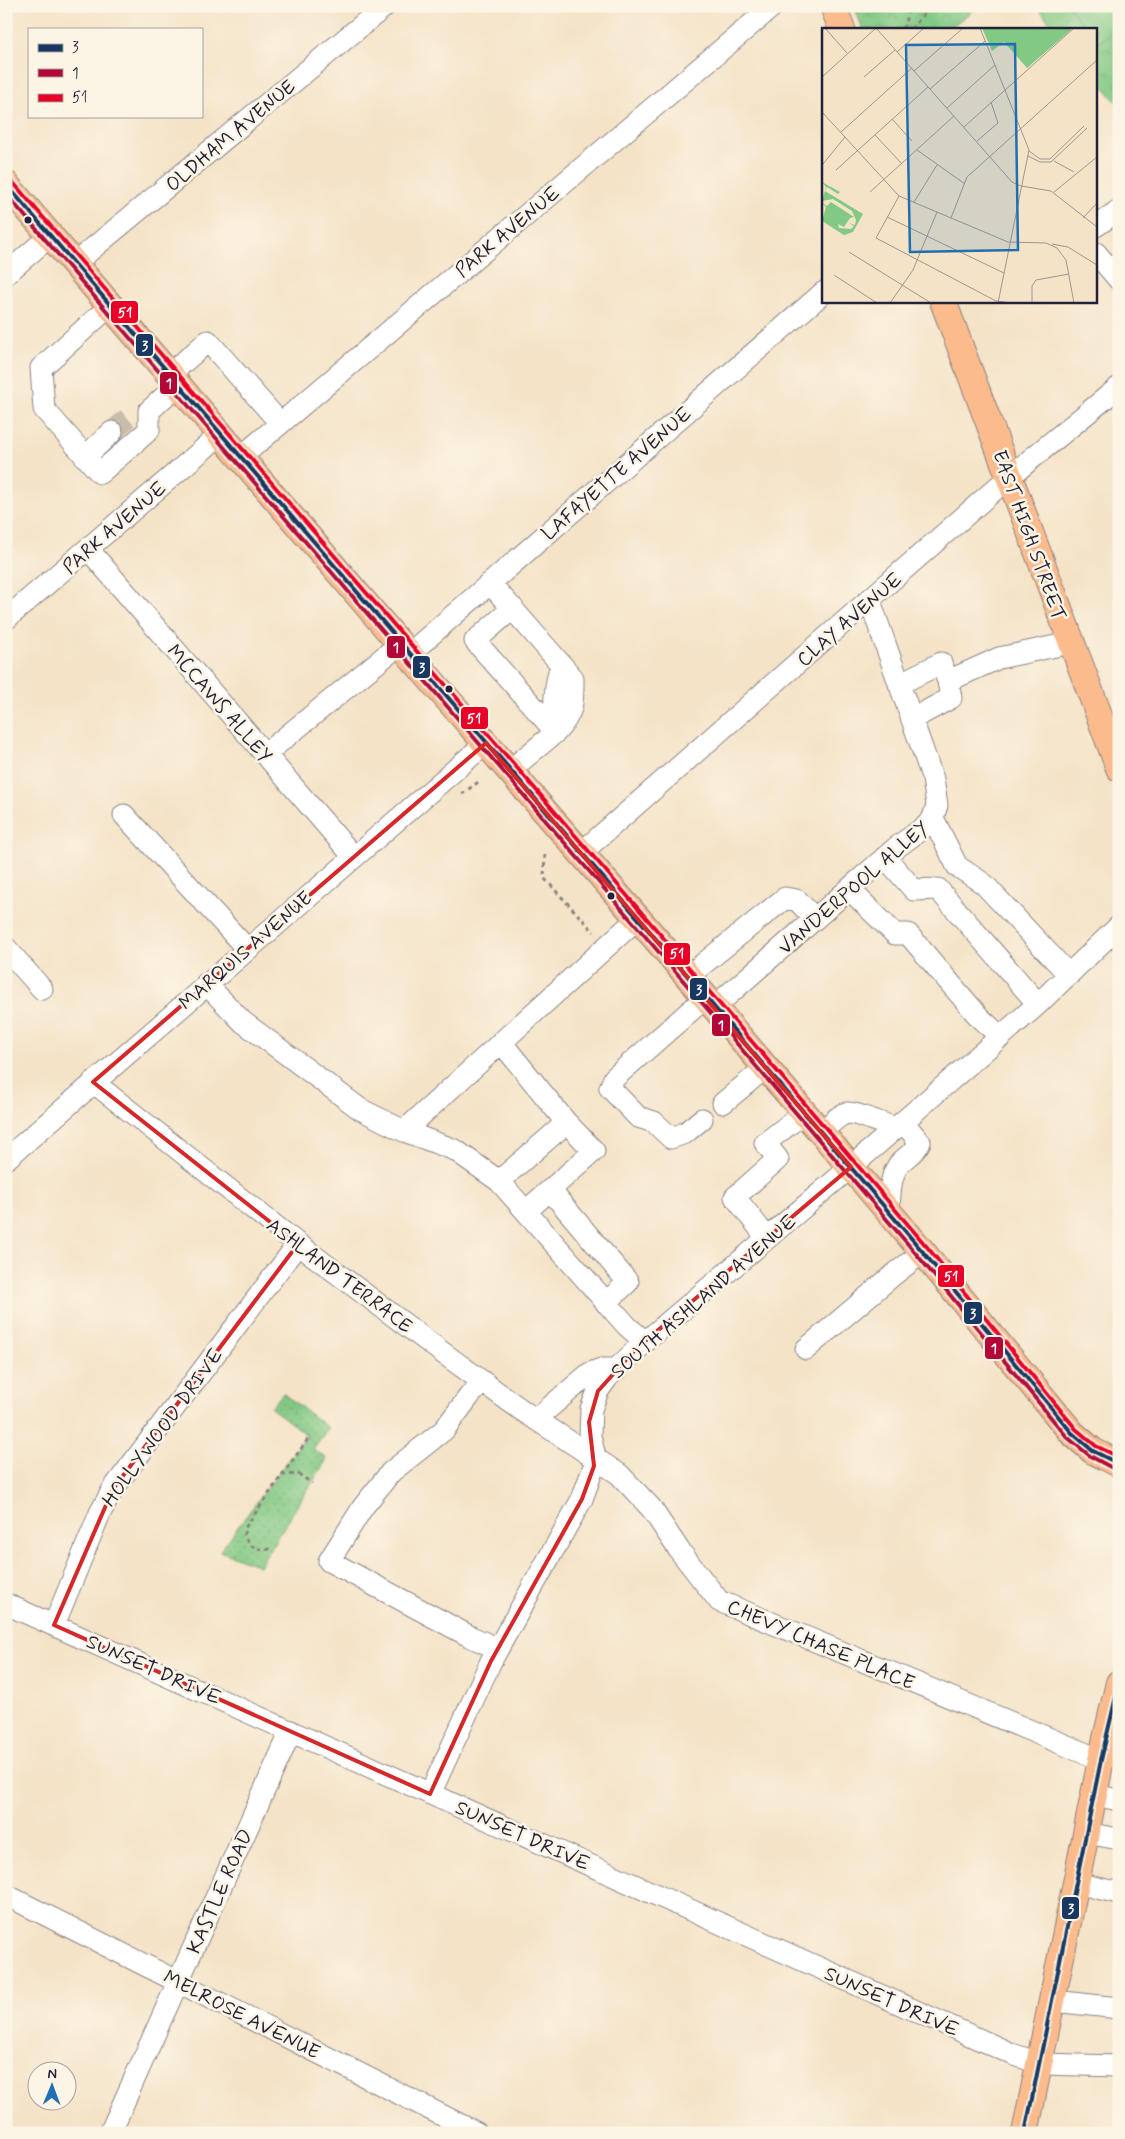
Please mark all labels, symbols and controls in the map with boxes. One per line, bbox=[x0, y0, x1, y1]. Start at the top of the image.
legend bbox=[28, 28, 202, 118]
inset map bbox=[822, 28, 1098, 302]
text: 3 bbox=[72, 38, 79, 58]
text: 1 bbox=[72, 64, 79, 84]
street label: OLDHAM AVENUE bbox=[160, 74, 302, 199]
text: 51 bbox=[72, 88, 87, 108]
street label: PARK AVENUE bbox=[450, 180, 566, 284]
unlabelled marker bbox=[23, 215, 33, 225]
line badge: 51 bbox=[110, 300, 139, 324]
text: 51 bbox=[118, 304, 132, 322]
line badge: 3 bbox=[135, 333, 154, 357]
text: 3 bbox=[142, 337, 149, 355]
line badge: 1 bbox=[159, 371, 178, 395]
text: 1 bbox=[166, 375, 172, 393]
street label: LAFAYETTE AVENUE bbox=[536, 401, 698, 547]
street label: EAST HIGH STREET bbox=[985, 446, 1072, 625]
street label: PARK AVENUE bbox=[57, 475, 173, 581]
street label: CLAY AVENUE bbox=[791, 567, 909, 674]
line badge: 1 bbox=[386, 635, 406, 659]
street label: MCCAWS ALLEY bbox=[160, 639, 278, 769]
text: 1 bbox=[393, 639, 399, 657]
line badge: 3 bbox=[412, 655, 431, 679]
text: 3 bbox=[419, 659, 426, 677]
unlabelled marker bbox=[444, 684, 454, 694]
line badge: 51 bbox=[460, 706, 489, 730]
text: 51 bbox=[467, 710, 481, 728]
street label: VANDERPOOL ALLEY bbox=[773, 815, 935, 961]
street label: MARQUIS AVENUE bbox=[173, 886, 319, 1017]
unlabelled marker bbox=[606, 891, 616, 901]
line badge: 51 bbox=[663, 942, 691, 966]
text: 51 bbox=[670, 945, 684, 963]
line badge: 3 bbox=[689, 977, 708, 1001]
text: 3 bbox=[696, 981, 703, 999]
line badge: 1 bbox=[711, 1013, 731, 1037]
text: 1 bbox=[718, 1017, 724, 1035]
street label: SOUTH ASHLAND AVENUE bbox=[605, 1209, 803, 1385]
street label: ASHLAND TERRACE bbox=[261, 1212, 418, 1340]
line badge: 51 bbox=[937, 1264, 965, 1288]
text: 51 bbox=[944, 1268, 958, 1286]
line badge: 3 bbox=[963, 1301, 983, 1325]
text: 3 bbox=[970, 1305, 977, 1323]
line badge: 1 bbox=[984, 1336, 1004, 1360]
text: 1 bbox=[991, 1340, 997, 1358]
street label: HOLLYWOOD DRIVE bbox=[96, 1343, 230, 1513]
street label: CHEVY CHASE PLACE bbox=[723, 1594, 918, 1697]
street label: SUNSET DRIVE bbox=[82, 1629, 225, 1712]
street label: SUNSET DRIVE bbox=[451, 1795, 594, 1878]
street label: KASTLE ROAD bbox=[181, 1825, 260, 1958]
line badge: 3 bbox=[1061, 1896, 1080, 1920]
text: 3 bbox=[1068, 1900, 1075, 1918]
street label: SUNSET DRIVE bbox=[820, 1961, 963, 2044]
street label: MELROSE AVENUE bbox=[158, 1964, 324, 2066]
north arrow bbox=[28, 2062, 78, 2112]
text: N bbox=[47, 2065, 57, 2083]

